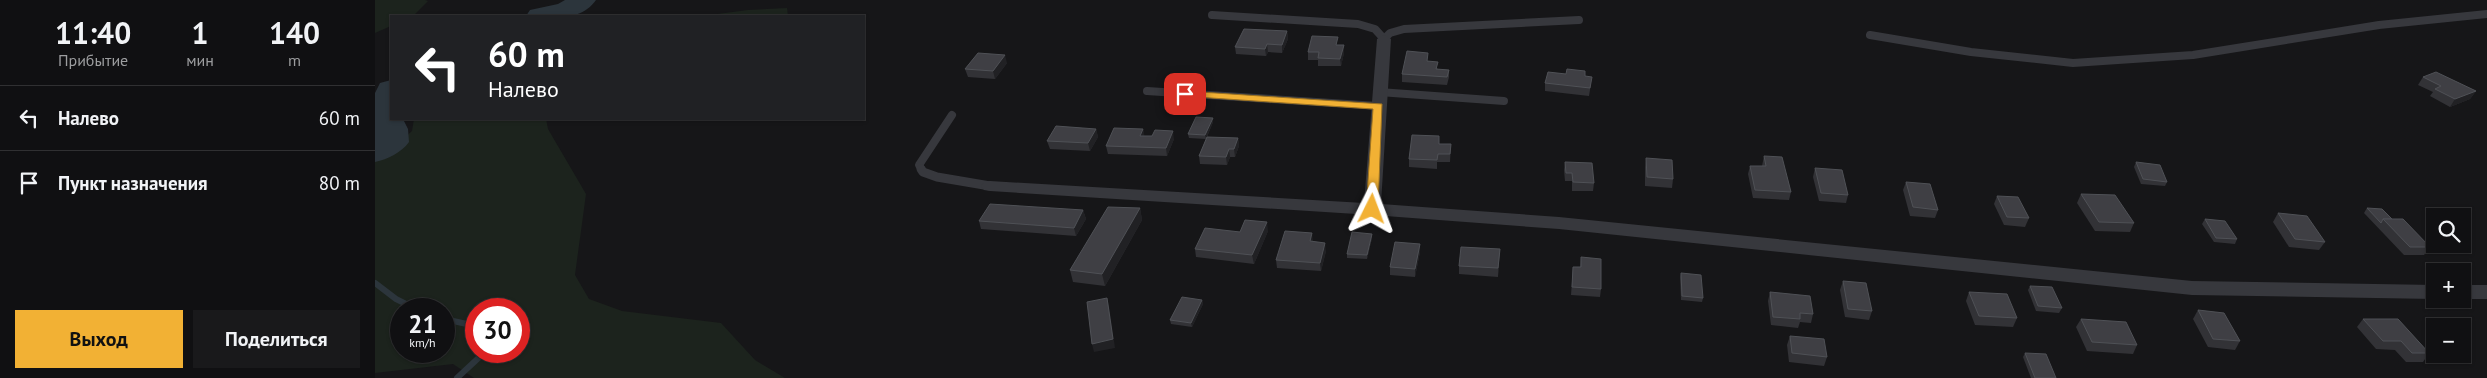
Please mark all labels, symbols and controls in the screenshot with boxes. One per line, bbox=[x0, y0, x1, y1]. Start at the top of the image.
text: 11:40 bbox=[55, 13, 131, 52]
text: 1 bbox=[192, 13, 209, 52]
text: 140 bbox=[269, 13, 320, 52]
text: 60 m bbox=[488, 31, 565, 77]
icon: left bbox=[405, 35, 470, 100]
text: Прибытие bbox=[58, 50, 128, 70]
text: мин bbox=[186, 50, 214, 70]
text: m bbox=[288, 50, 301, 70]
pin bbox=[1164, 73, 1206, 115]
text: Налево bbox=[488, 75, 559, 103]
icon: arrive bbox=[1171, 80, 1199, 108]
icon: left bbox=[15, 104, 43, 132]
text: Налево bbox=[58, 106, 119, 130]
text: 60 m bbox=[319, 106, 360, 130]
icon: arrive bbox=[15, 169, 43, 197]
text: Пункт назначения bbox=[58, 171, 208, 195]
text: 80 m bbox=[319, 171, 360, 195]
position arrow bbox=[1345, 182, 1397, 234]
map controls bbox=[2426, 208, 2471, 363]
button: search bbox=[2426, 208, 2471, 253]
button: + bbox=[2426, 263, 2471, 308]
speed limit sign: 30 bbox=[465, 298, 530, 363]
text: 21 bbox=[408, 308, 437, 340]
button: Выход bbox=[15, 310, 183, 368]
button: Поделиться bbox=[193, 310, 360, 368]
button: − bbox=[2426, 318, 2471, 363]
text: km/h bbox=[409, 335, 436, 350]

